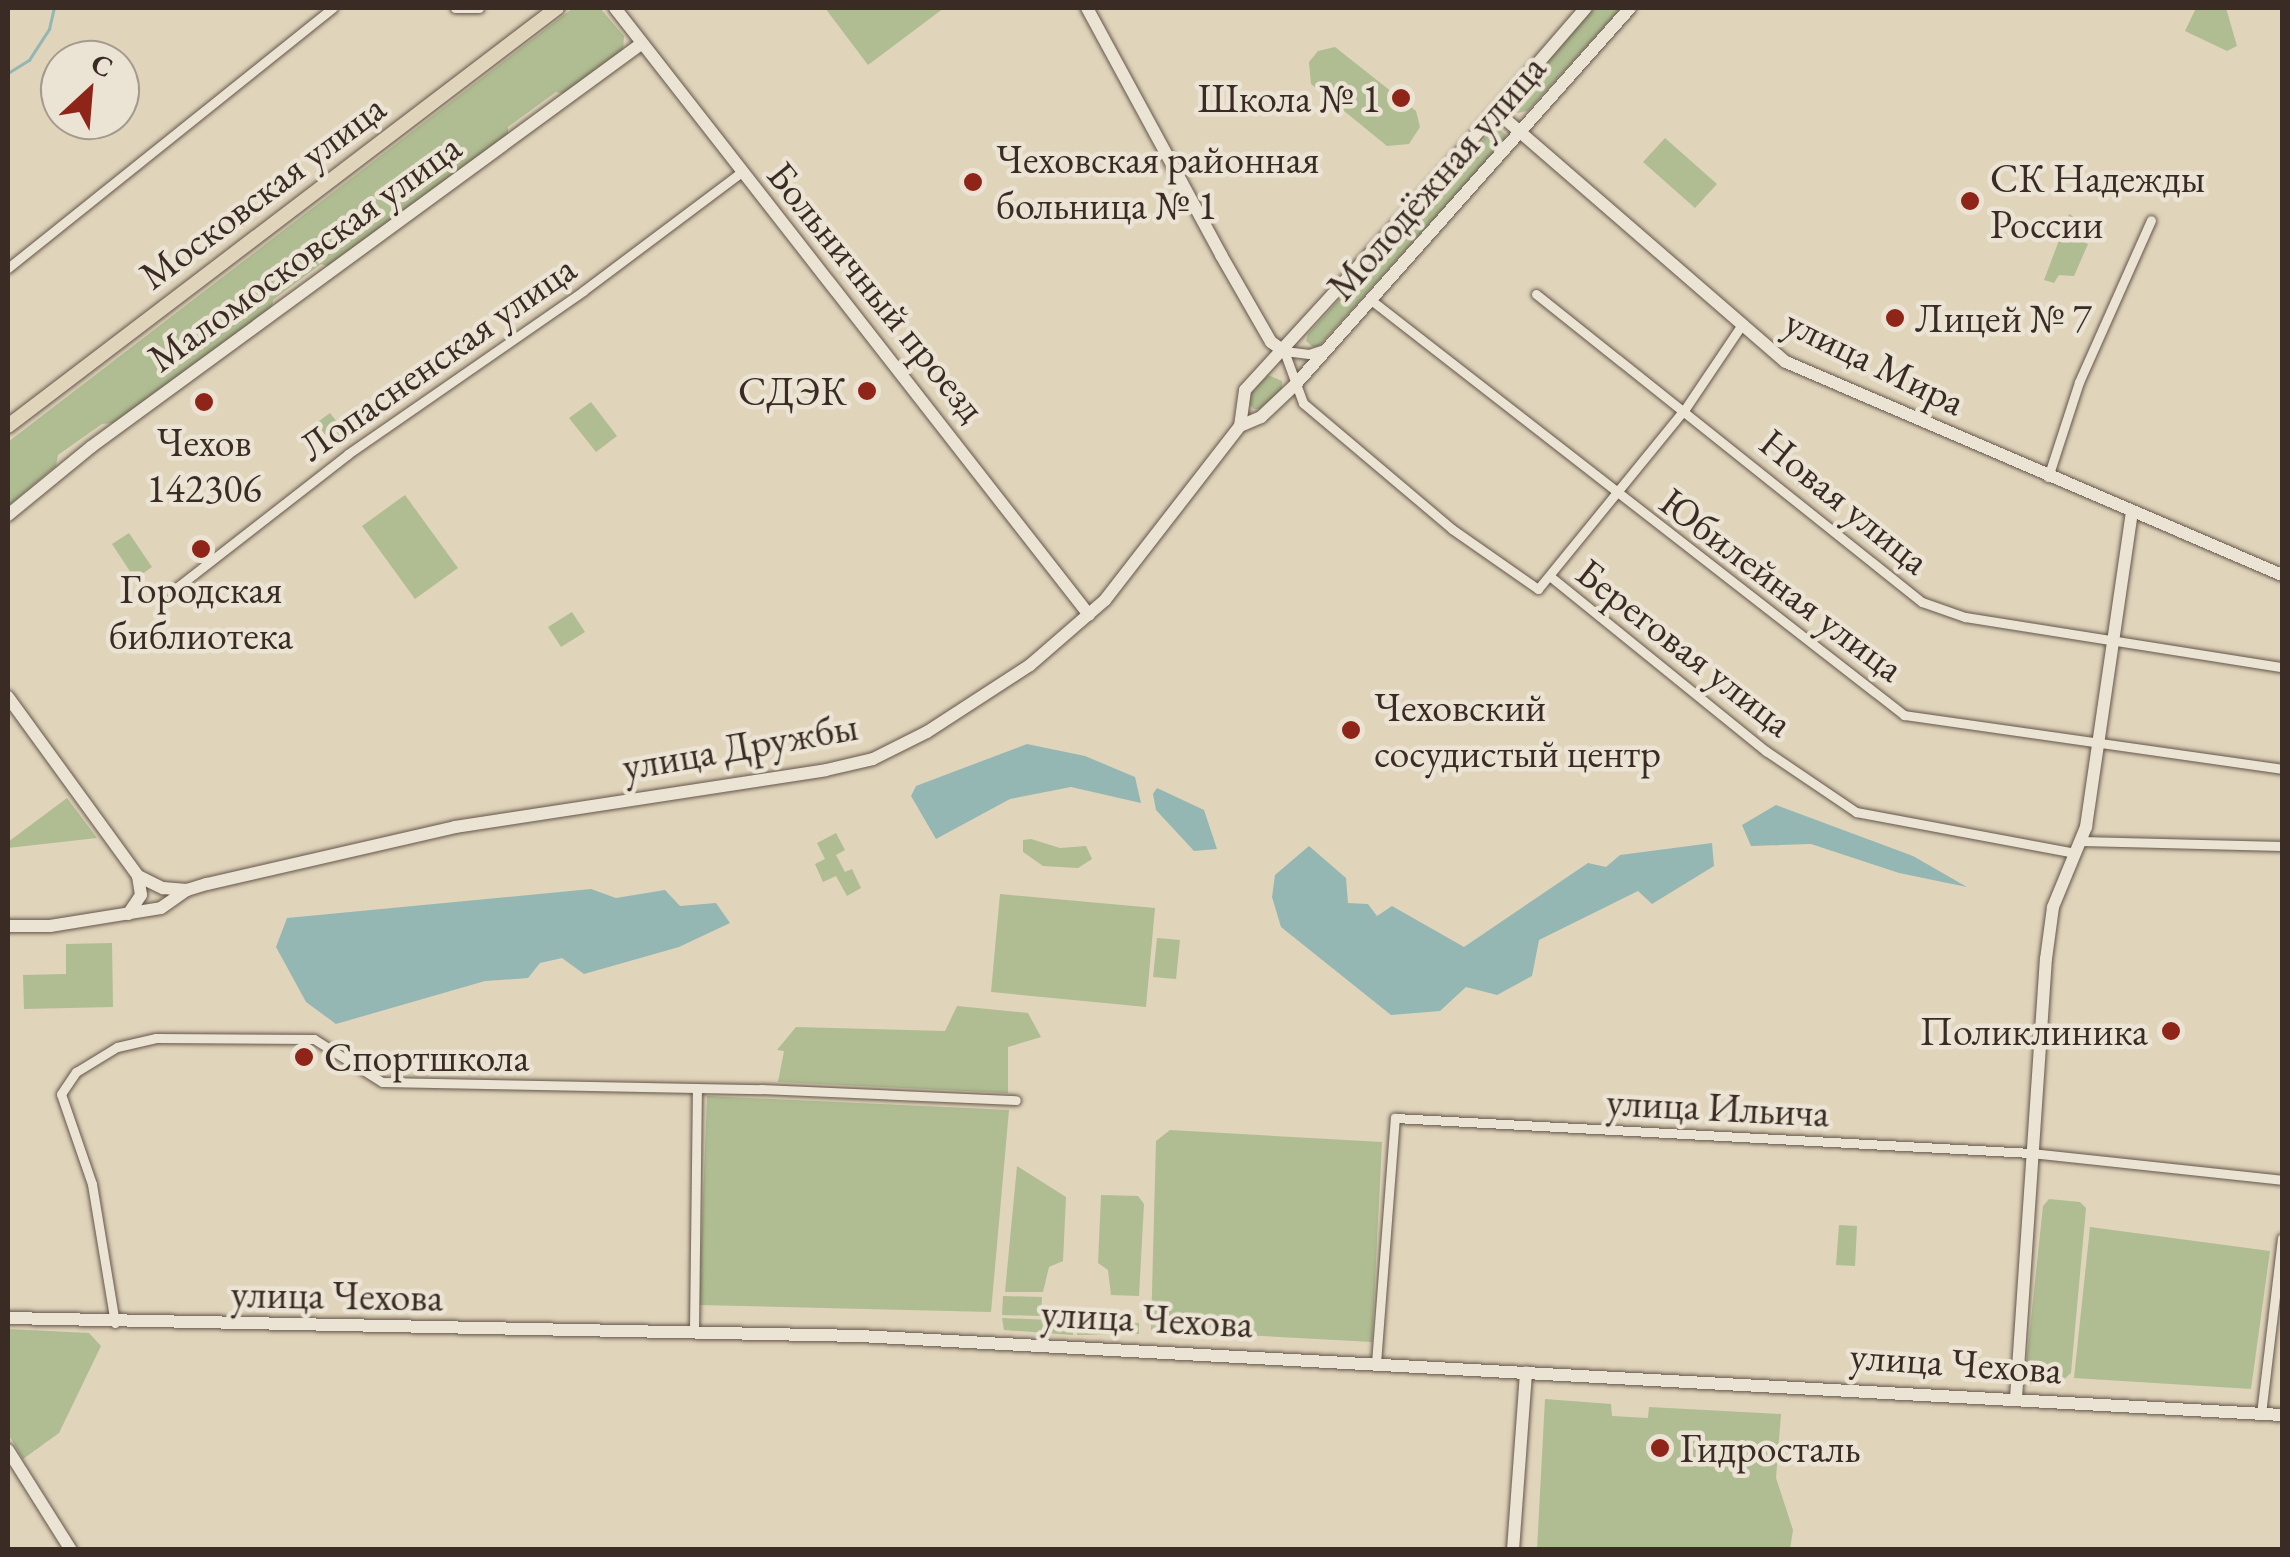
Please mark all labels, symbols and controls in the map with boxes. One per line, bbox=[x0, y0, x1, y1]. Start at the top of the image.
north arrow bbox=[40, 40, 140, 140]
text: С bbox=[85, 44, 119, 85]
street label: Молодёжная улица bbox=[1316, 45, 1556, 309]
place label: Школа № 1 bbox=[1197, 74, 1381, 122]
street label: Московская улица bbox=[130, 83, 394, 299]
marker: Школа № 1 bbox=[1390, 87, 1412, 109]
street label: Маломосковская улица bbox=[138, 122, 470, 382]
place label: Чеховская районная больница № 1 bbox=[996, 135, 1319, 229]
street label: Больничный проезд bbox=[757, 151, 997, 431]
place label: СК Надежды России bbox=[1990, 154, 2205, 248]
marker: Чеховская районная больница № 1 bbox=[960, 169, 986, 195]
marker: СК Надежды России bbox=[1959, 190, 1981, 212]
street label: Лопасненская улица bbox=[289, 244, 585, 470]
place label: Лицей № 7 bbox=[1915, 294, 2092, 342]
street label: улица Мира bbox=[1777, 297, 1973, 425]
marker: Лицей № 7 bbox=[1884, 307, 1906, 329]
place label: СДЭК bbox=[738, 367, 847, 415]
marker: СДЭК bbox=[856, 380, 878, 402]
marker: Чехов 142306 bbox=[193, 391, 215, 413]
place label: Чехов 142306 bbox=[146, 418, 262, 512]
street label: Новая улица bbox=[1750, 418, 1940, 584]
street label: Юбилейная улица bbox=[1650, 477, 1914, 691]
marker: Городская библиотека bbox=[190, 538, 212, 560]
street label: Береговая улица bbox=[1567, 548, 1803, 746]
place label: Городская библиотека bbox=[109, 565, 293, 659]
place label: Чеховский сосудистый центр bbox=[1374, 683, 1661, 777]
street label: улица Дружбы bbox=[619, 702, 861, 790]
marker: Чеховский сосудистый центр bbox=[1338, 717, 1364, 743]
place label: Поликлиника bbox=[1920, 1007, 2148, 1055]
marker: Поликлиника bbox=[2158, 1018, 2184, 1044]
place label: Спортшкола bbox=[324, 1033, 529, 1081]
marker: Спортшкола bbox=[293, 1046, 315, 1068]
street label: улица Ильича bbox=[1605, 1077, 1831, 1137]
street label: улица Чехова bbox=[230, 1269, 444, 1321]
street label: улица Чехова bbox=[1040, 1288, 1254, 1348]
street label: улица Чехова bbox=[1848, 1331, 2064, 1393]
place label: Гидросталь bbox=[1680, 1424, 1861, 1472]
marker: Гидросталь bbox=[1649, 1437, 1671, 1459]

